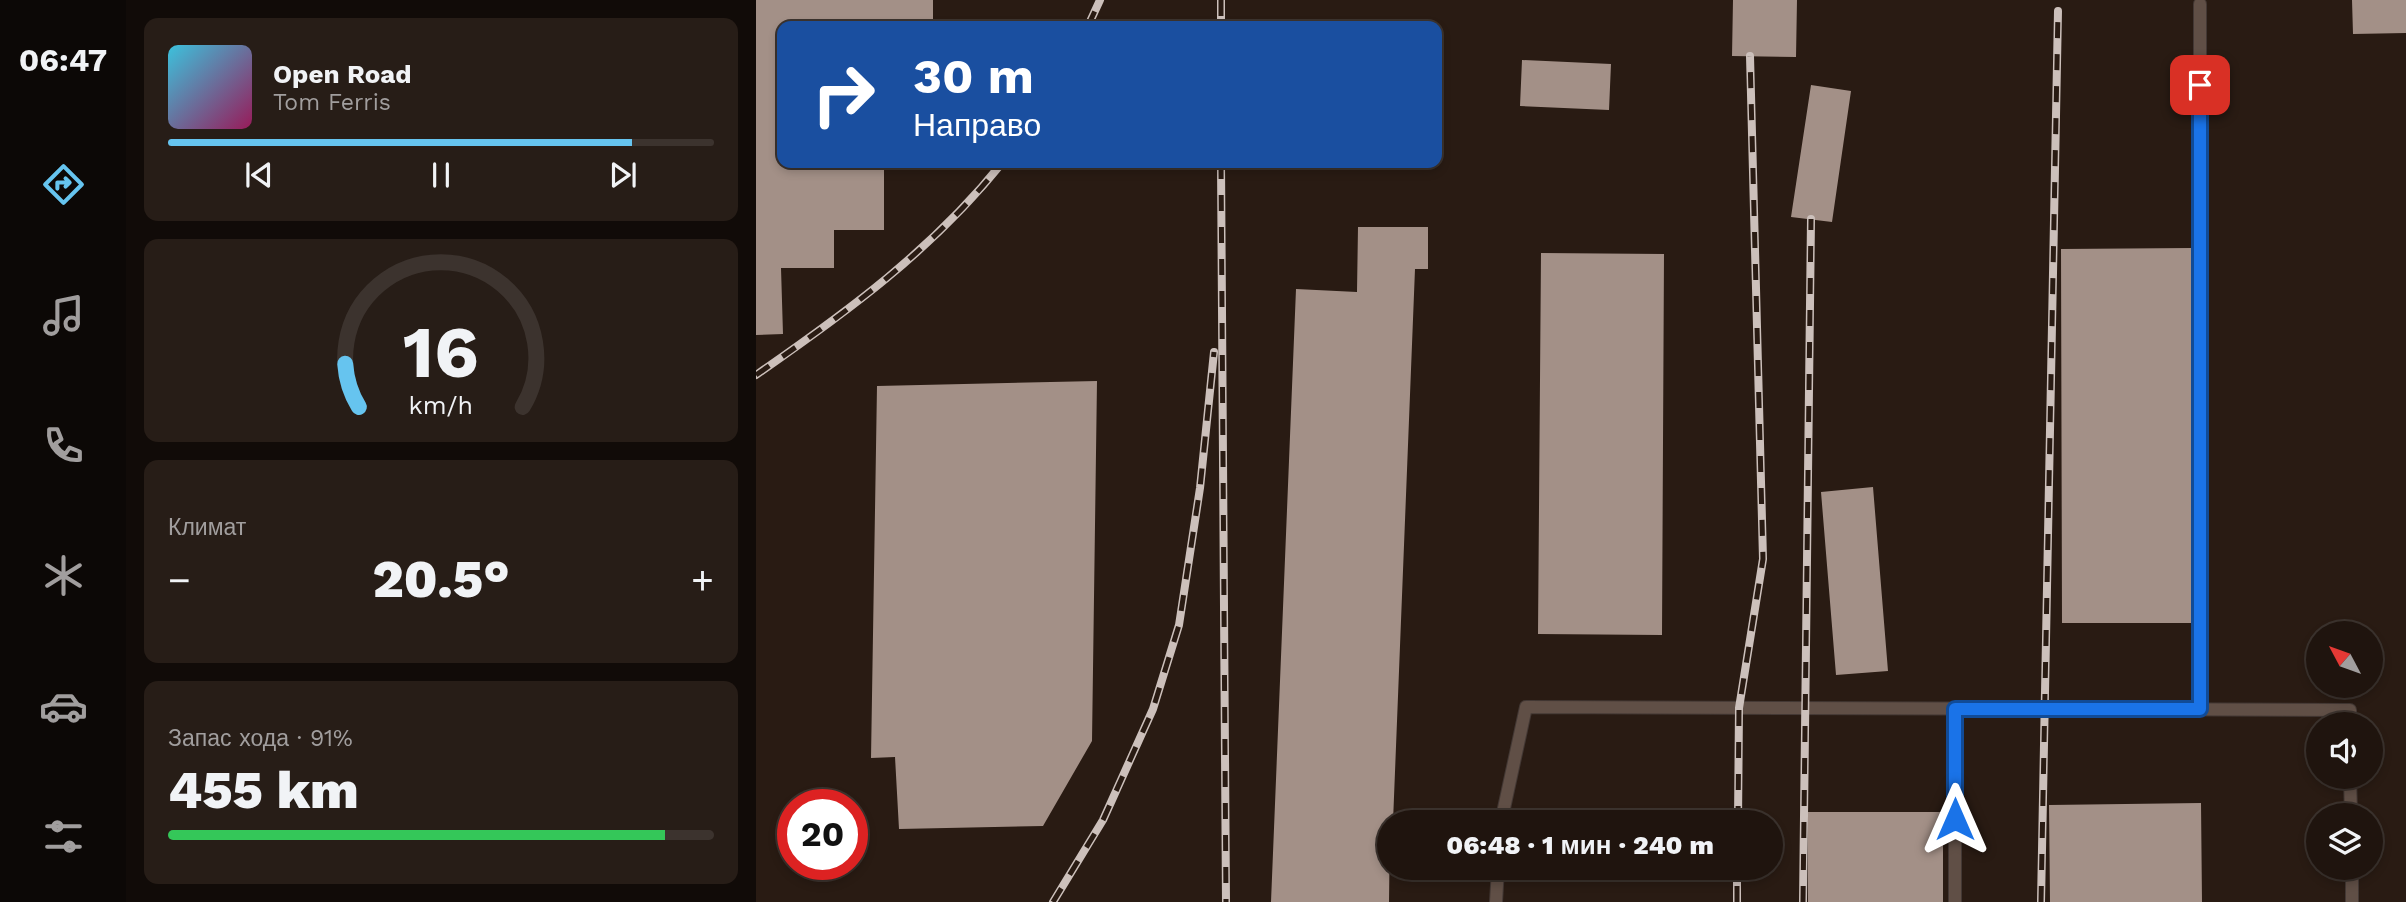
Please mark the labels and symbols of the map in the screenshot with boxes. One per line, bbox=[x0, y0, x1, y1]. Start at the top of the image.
pin bbox=[2170, 55, 2230, 115]
north arrow bbox=[2306, 621, 2384, 698]
position arrow bbox=[1918, 782, 1992, 856]
speed limit sign: 20 bbox=[777, 789, 868, 880]

